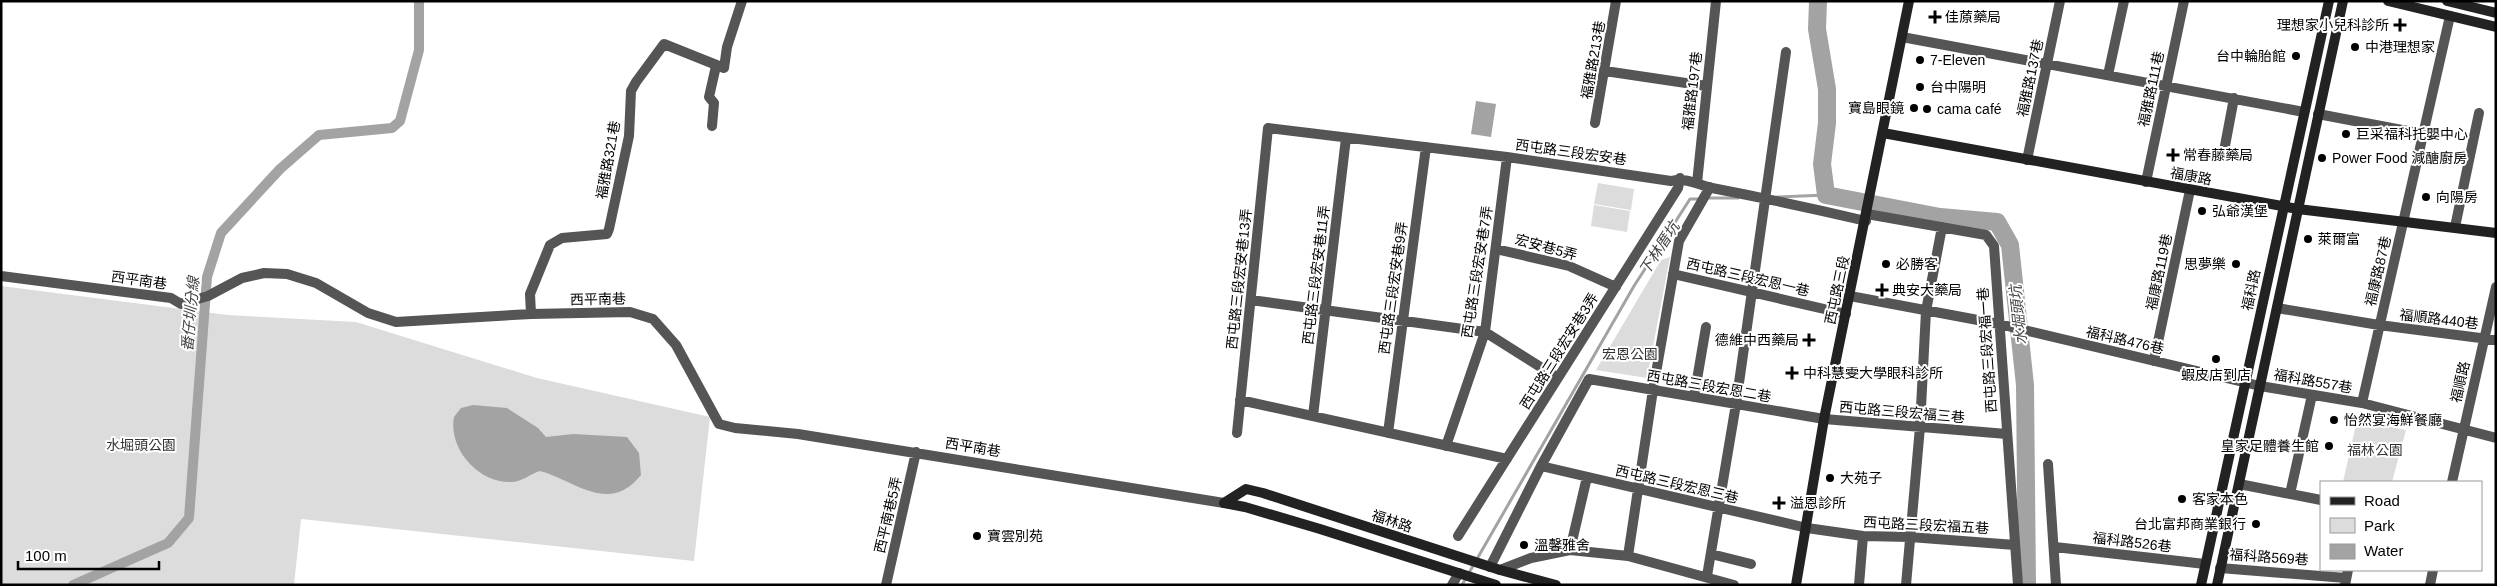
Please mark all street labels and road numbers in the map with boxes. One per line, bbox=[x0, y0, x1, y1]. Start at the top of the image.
street label: 福雅路213巷 bbox=[1578, 20, 1608, 100]
street label: 福雅路137巷 bbox=[2014, 38, 2046, 118]
street label: 福雅路111巷 bbox=[2135, 50, 2167, 128]
street label: 福雅路197巷 bbox=[1679, 51, 1705, 131]
street label: 福雅路321巷 bbox=[593, 120, 623, 200]
street label: 西屯路三段宏安巷 bbox=[1514, 136, 1628, 168]
street label: 福康路 bbox=[2169, 164, 2213, 188]
street label: 西屯路三段宏安巷11弄 bbox=[1299, 204, 1333, 346]
street label: 西屯路三段宏安巷7弄 bbox=[1459, 205, 1495, 339]
street label: 西屯路三段宏安巷13弄 bbox=[1224, 208, 1254, 350]
street label: 西屯路三段宏安巷9弄 bbox=[1376, 221, 1410, 355]
street label: 宏安巷5弄 bbox=[1513, 231, 1579, 263]
street label: 福康路119巷 bbox=[2143, 232, 2175, 312]
street label: 福康路87巷 bbox=[2362, 234, 2394, 308]
street label: 西屯路三段 bbox=[1822, 254, 1852, 326]
street label: 西屯路三段宏恩一巷 bbox=[1685, 255, 1811, 299]
street label: 西平南巷 bbox=[110, 268, 168, 292]
street label: 福科路 bbox=[2239, 268, 2263, 312]
street label: 西屯路三段宏福一巷 bbox=[1975, 287, 1999, 413]
street label: 西屯路三段宏安巷3弄 bbox=[1517, 290, 1601, 412]
street label: 西平南巷 bbox=[570, 291, 626, 307]
street label: 福順路440巷 bbox=[2399, 306, 2479, 332]
street label: 福科路476巷 bbox=[2085, 323, 2165, 357]
street label: 福順路 bbox=[2447, 360, 2473, 404]
street label: 福科路557巷 bbox=[2273, 366, 2353, 396]
street label: 西屯路三段宏恩二巷 bbox=[1646, 367, 1772, 405]
street label: 西屯路三段宏福三巷 bbox=[1839, 399, 1965, 425]
street label: 西平南巷 bbox=[944, 435, 1002, 459]
street label: 西屯路三段宏恩三巷 bbox=[1614, 462, 1740, 506]
street label: 西平南巷5弄 bbox=[871, 475, 905, 555]
street label: 福林路 bbox=[1370, 507, 1414, 535]
street label: 西屯路三段宏福五巷 bbox=[1863, 514, 1989, 536]
street label: 福科路526巷 bbox=[2092, 529, 2172, 555]
street label: 福科路569巷 bbox=[2229, 546, 2309, 568]

